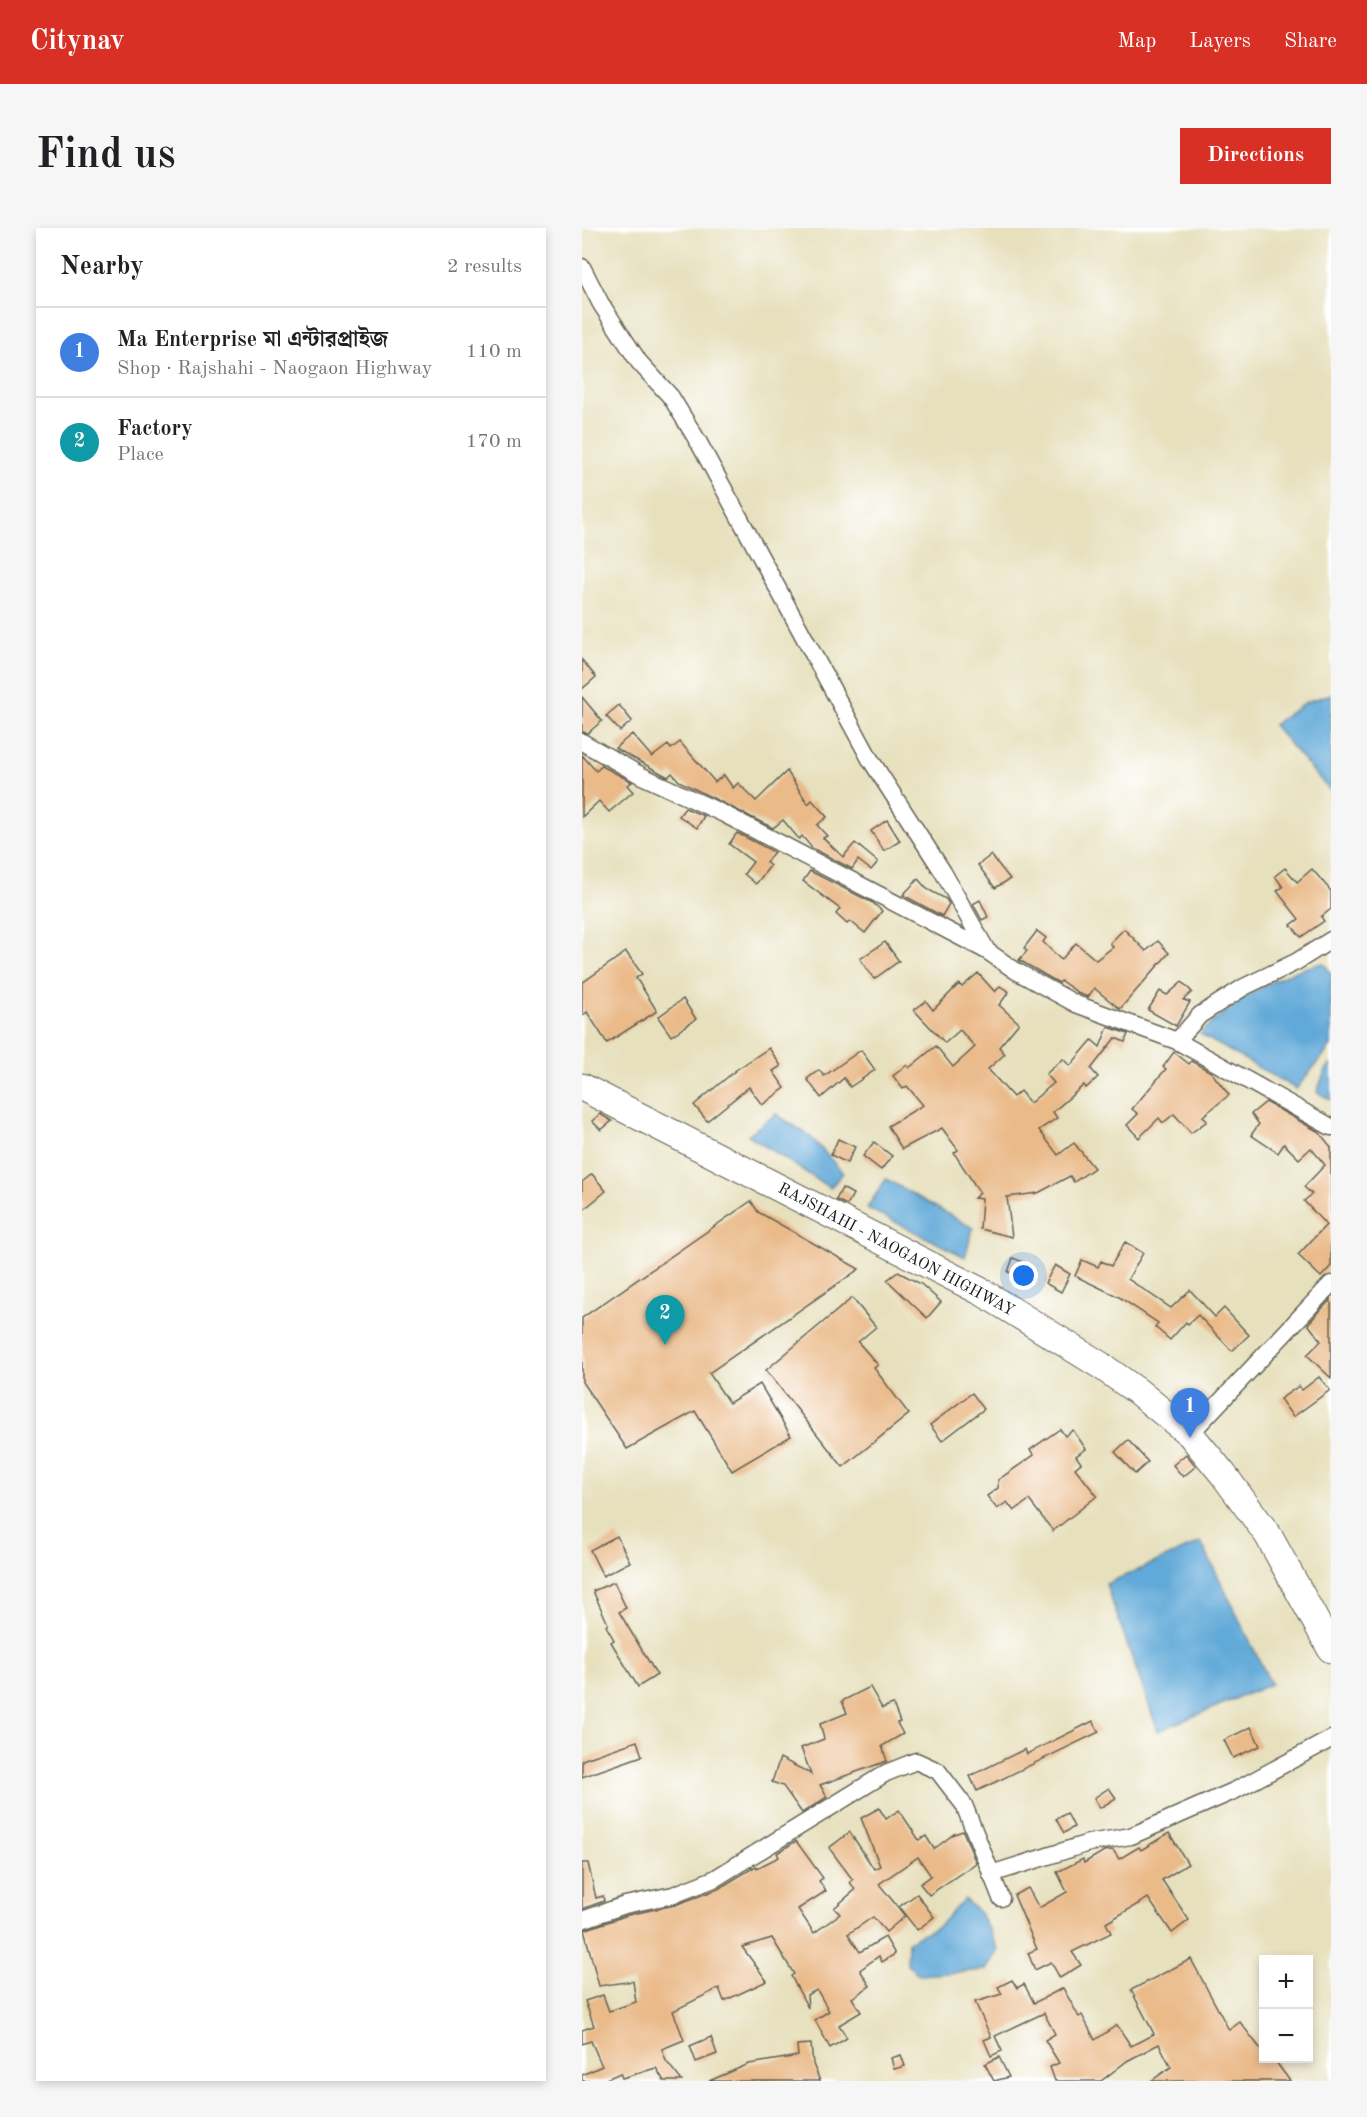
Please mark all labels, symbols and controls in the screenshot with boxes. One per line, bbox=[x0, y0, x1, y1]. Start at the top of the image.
text: Citynav bbox=[30, 28, 125, 56]
text: Map bbox=[1117, 31, 1156, 52]
text: Layers bbox=[1189, 31, 1251, 52]
text: Share bbox=[1284, 31, 1337, 52]
button: Directions bbox=[1180, 128, 1331, 184]
text: Find us bbox=[36, 135, 175, 177]
text: Nearby bbox=[60, 254, 144, 280]
text: 2 results bbox=[447, 257, 522, 277]
text: Ma Enterprise মা এন্টারপ্রাইজ bbox=[117, 329, 388, 351]
text: 1 bbox=[74, 342, 85, 362]
text: 110 m bbox=[466, 342, 522, 362]
text: Shop · Rajshahi - Naogaon Highway bbox=[117, 359, 432, 379]
text: Factory bbox=[117, 418, 193, 440]
text: 2 bbox=[74, 432, 85, 452]
text: 170 m bbox=[466, 432, 522, 452]
text: Place bbox=[117, 445, 164, 465]
street label: RAJSHAHI - NAOGAON HIGHWAY bbox=[775, 1181, 1017, 1320]
your location bbox=[1009, 1261, 1038, 1290]
pin: 2 bbox=[646, 1296, 685, 1345]
pin: 1 bbox=[1170, 1388, 1210, 1438]
map controls bbox=[1259, 1955, 1313, 2063]
button: + bbox=[1259, 1955, 1313, 2009]
button: − bbox=[1259, 2009, 1313, 2063]

